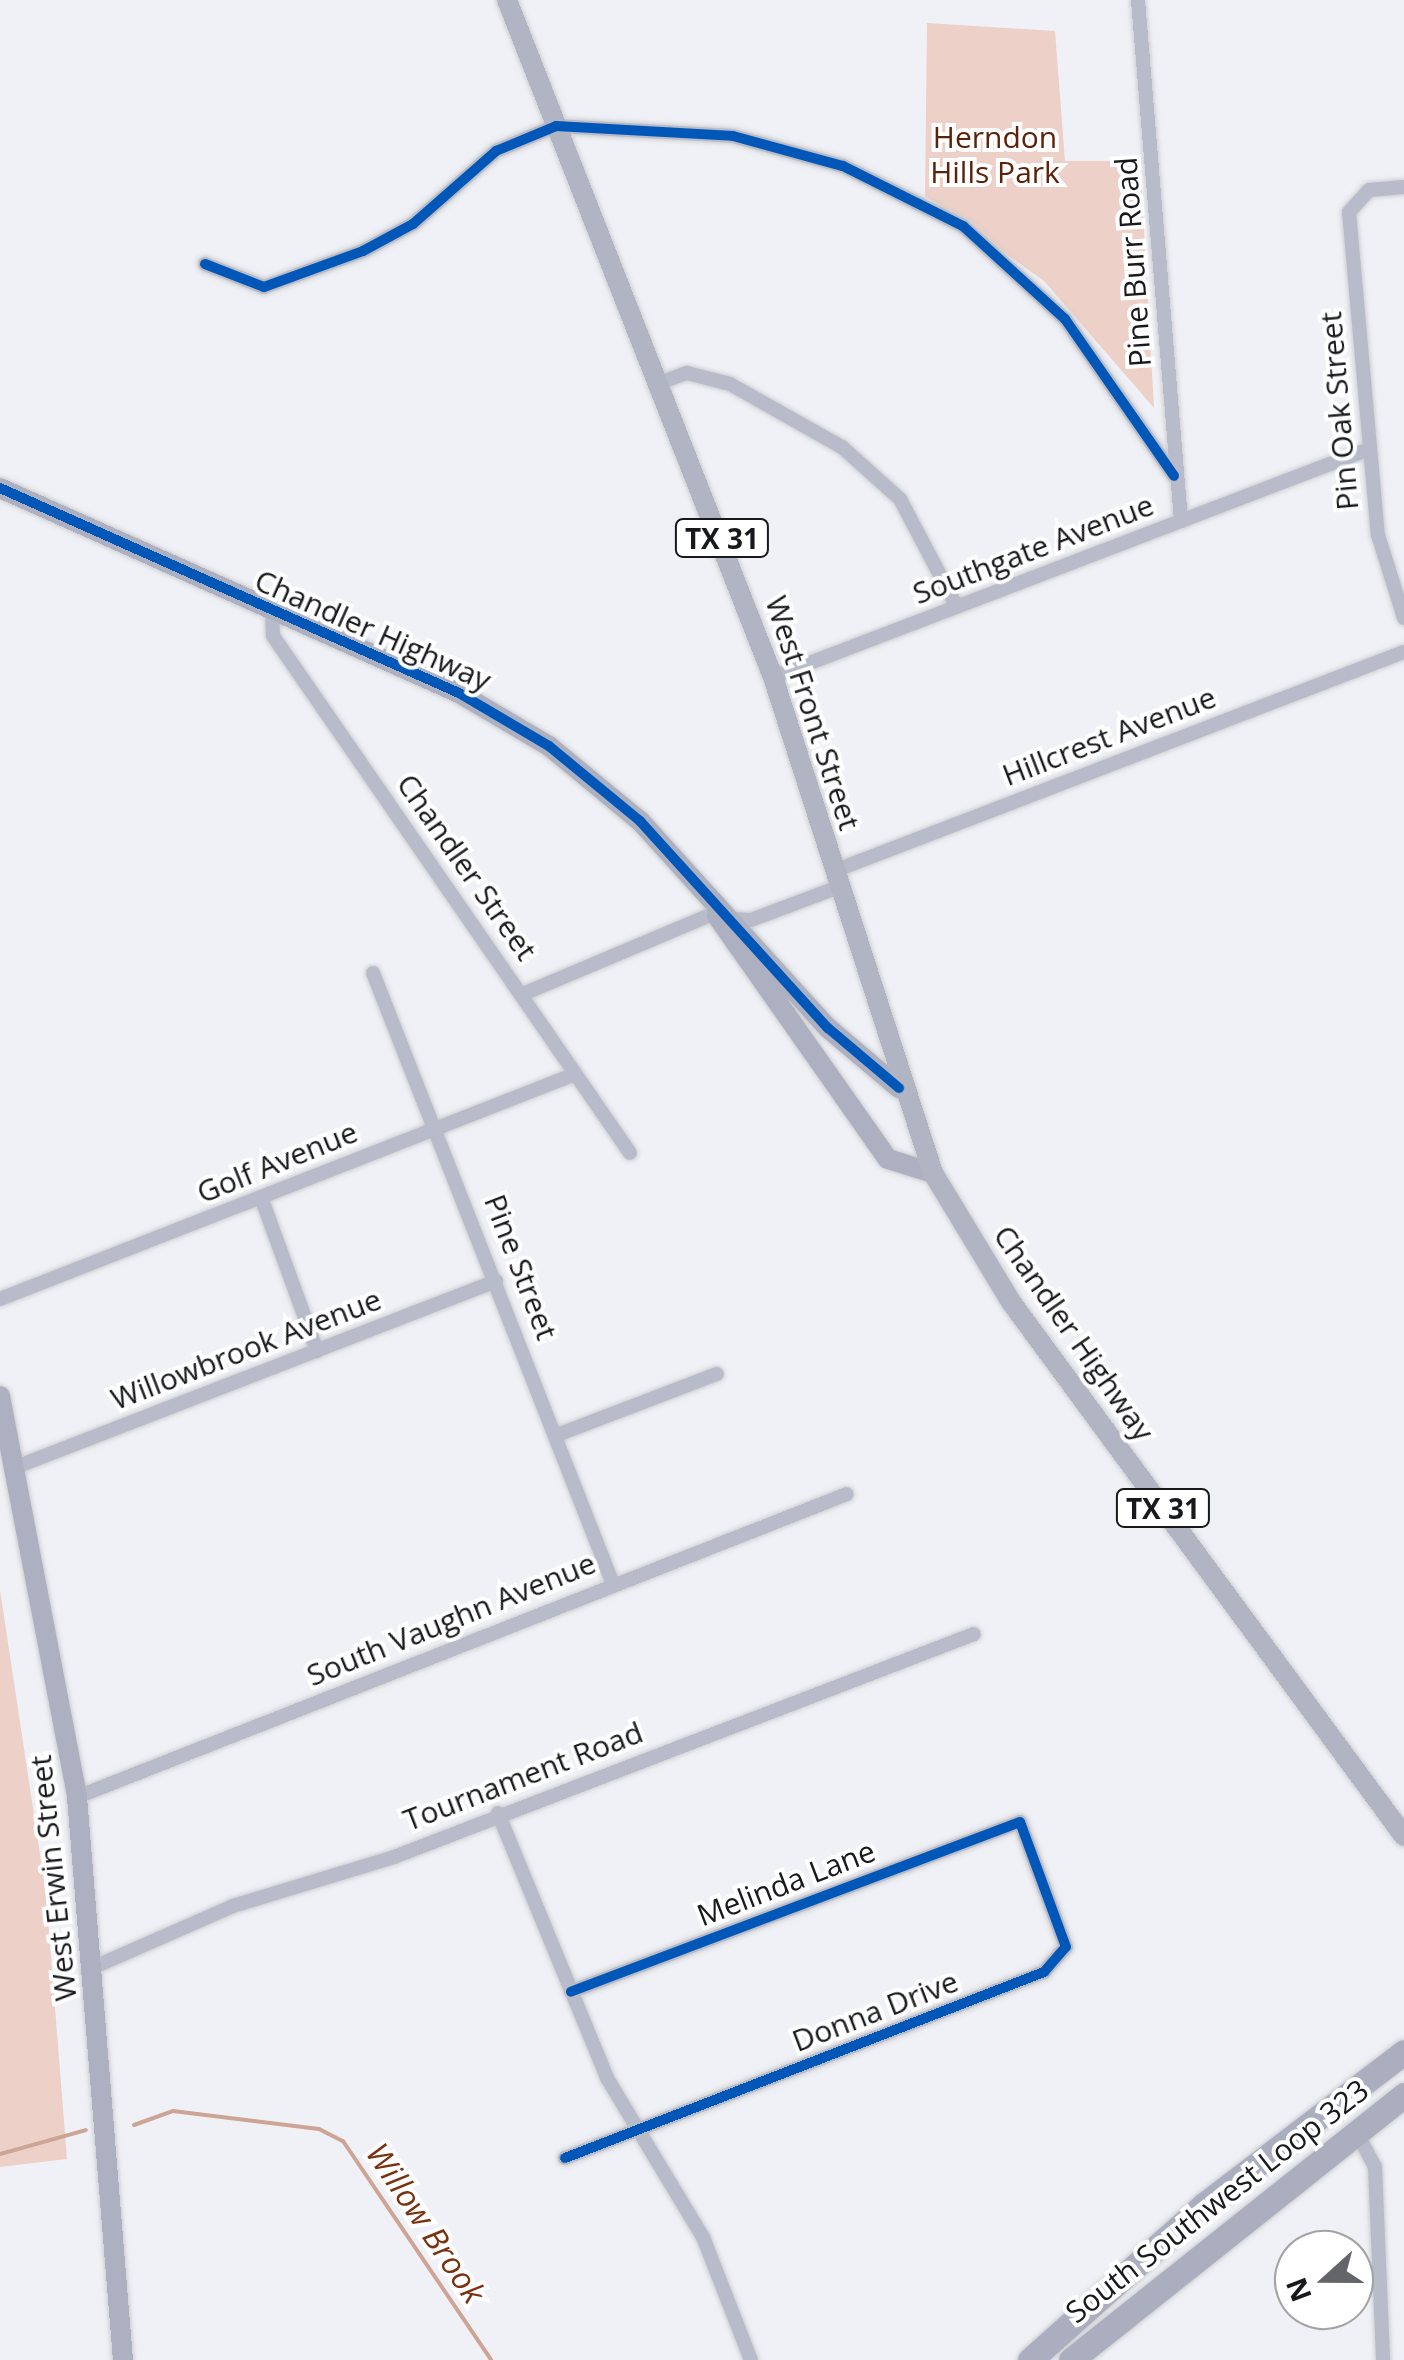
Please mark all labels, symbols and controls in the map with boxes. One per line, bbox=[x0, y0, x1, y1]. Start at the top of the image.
park label: Herndon Hills Park bbox=[930, 119, 1060, 190]
street label: Pine Burr Road bbox=[1108, 156, 1158, 368]
street label: Pin Oak Street bbox=[1312, 310, 1366, 512]
street label: Southgate Avenue bbox=[908, 487, 1158, 611]
road number: TX 31 bbox=[674, 515, 770, 561]
street label: Chandler Highway bbox=[249, 562, 497, 698]
street label: West Front Street bbox=[758, 592, 868, 834]
street label: Hillcrest Avenue bbox=[997, 679, 1221, 793]
street label: Chandler Street bbox=[389, 767, 545, 967]
street label: Golf Avenue bbox=[192, 1114, 362, 1210]
street label: Pine Street bbox=[477, 1189, 565, 1345]
street label: Chandler Highway bbox=[986, 1218, 1162, 1448]
street label: Willowbrook Avenue bbox=[106, 1281, 386, 1417]
road number: TX 31 bbox=[1116, 1485, 1210, 1531]
street label: South Vaughn Avenue bbox=[301, 1545, 601, 1693]
street label: Tournament Road bbox=[398, 1714, 648, 1838]
street label: West Erwin Street bbox=[22, 1753, 84, 2003]
street label: Melinda Lane bbox=[692, 1833, 880, 1933]
street label: Donna Drive bbox=[787, 1963, 963, 2059]
street label: South Southwest Loop 323 bbox=[1059, 2072, 1375, 2330]
water label: Willow Brook bbox=[359, 2136, 493, 2310]
north arrow bbox=[1274, 2230, 1374, 2330]
text: N bbox=[1276, 2273, 1320, 2307]

